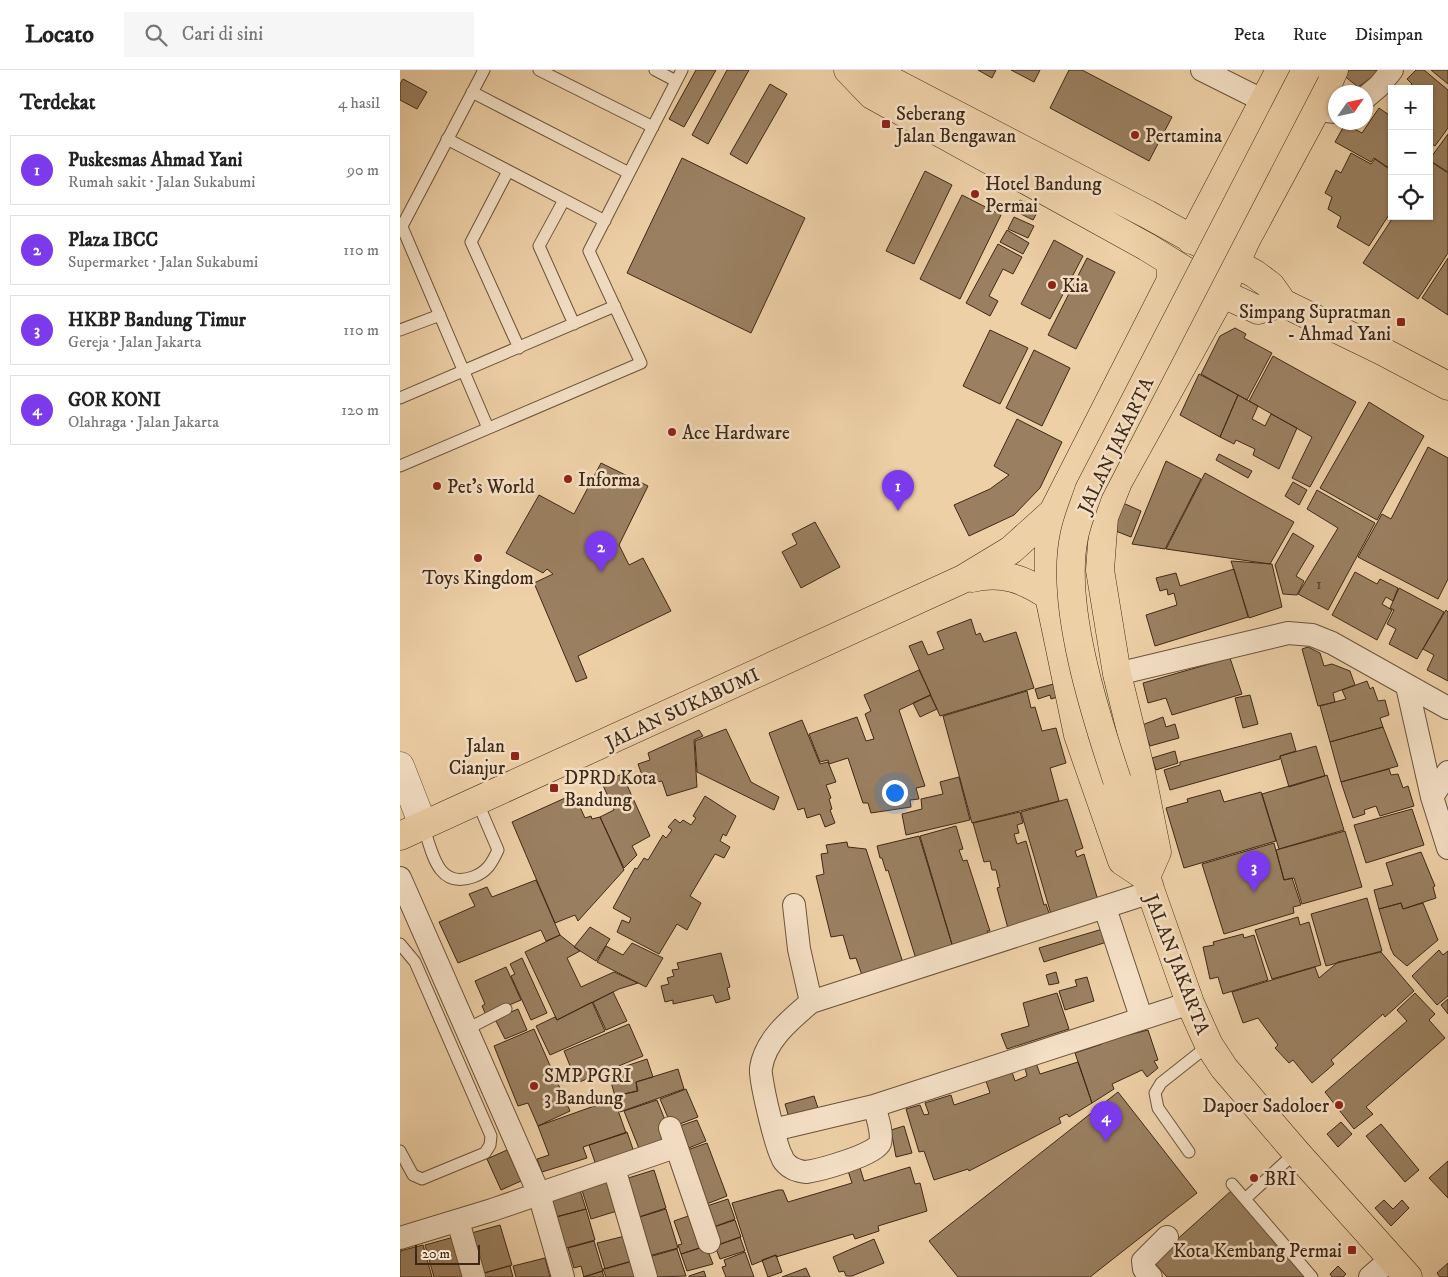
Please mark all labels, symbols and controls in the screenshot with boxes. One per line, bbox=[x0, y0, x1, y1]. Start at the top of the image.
search box bbox=[124, 12, 474, 57]
text: Locato bbox=[25, 20, 94, 50]
icon: search bbox=[142, 21, 170, 49]
text: Cari di sini bbox=[182, 23, 263, 46]
text: Peta bbox=[1234, 24, 1265, 46]
text: Rute bbox=[1293, 24, 1327, 46]
text: Disimpan bbox=[1355, 24, 1423, 46]
north arrow bbox=[1328, 85, 1373, 130]
map controls bbox=[1388, 85, 1433, 220]
button: + bbox=[1388, 85, 1433, 130]
text: Terdekat bbox=[20, 90, 95, 116]
text: 4 hasil bbox=[338, 93, 380, 113]
place label: Seberang Jalan Bengawan bbox=[894, 103, 1016, 148]
marker: Seberang Jalan Bengawan bbox=[880, 118, 892, 130]
place label: Pertamina bbox=[1145, 125, 1222, 148]
marker: Pertamina bbox=[1129, 129, 1141, 141]
button: − bbox=[1388, 130, 1433, 175]
text: Puskesmas Ahmad Yani bbox=[68, 149, 242, 172]
text: 1 bbox=[34, 160, 40, 180]
text: 90 m bbox=[347, 160, 379, 180]
text: Rumah sakit · Jalan Sukabumi bbox=[68, 172, 255, 192]
place label: Hotel Bandung Permai bbox=[985, 173, 1102, 218]
button: locate bbox=[1388, 175, 1433, 220]
marker: Hotel Bandung Permai bbox=[969, 188, 981, 200]
text: Plaza IBCC bbox=[68, 229, 158, 252]
text: 2 bbox=[33, 240, 41, 260]
text: 110 m bbox=[343, 240, 379, 260]
text: Supermarket · Jalan Sukabumi bbox=[68, 252, 258, 272]
place label: Kia bbox=[1062, 275, 1088, 298]
marker: Kia bbox=[1046, 279, 1058, 291]
place label: Simpang Supratman - Ahmad Yani bbox=[1239, 301, 1391, 346]
text: HKBP Bandung Timur bbox=[68, 309, 246, 332]
marker: Simpang Supratman - Ahmad Yani bbox=[1395, 316, 1407, 328]
text: 3 bbox=[34, 320, 40, 340]
text: 110 m bbox=[343, 320, 379, 340]
text: Gereja · Jalan Jakarta bbox=[68, 332, 201, 352]
street label: JALAN JAKARTA bbox=[1073, 373, 1160, 519]
text: GOR KONI bbox=[68, 389, 161, 412]
text: 4 bbox=[32, 400, 42, 420]
text: 120 m bbox=[341, 400, 379, 420]
text: Olahraga · Jalan Jakarta bbox=[68, 412, 219, 432]
place label: Ace Hardware bbox=[682, 422, 790, 445]
marker: Ace Hardware bbox=[666, 426, 678, 438]
place label: Informa bbox=[578, 469, 640, 492]
pin: 1 bbox=[882, 470, 914, 511]
marker: Informa bbox=[562, 473, 574, 485]
place label: Pet's World bbox=[447, 476, 535, 499]
marker: Pet's World bbox=[431, 480, 443, 492]
pin: 2 bbox=[585, 531, 617, 572]
marker: Toys Kingdom bbox=[472, 552, 484, 564]
place label: Toys Kingdom bbox=[422, 567, 534, 590]
house number: 1 bbox=[1316, 574, 1322, 594]
street label: JALAN SUKABUMI bbox=[600, 664, 763, 756]
place label: Jalan Cianjur bbox=[449, 735, 505, 780]
marker: Jalan Cianjur bbox=[509, 750, 521, 762]
place label: DPRD Kota Bandung bbox=[564, 767, 656, 812]
your location bbox=[882, 780, 908, 806]
marker: DPRD Kota Bandung bbox=[548, 782, 560, 794]
pin: 3 bbox=[1238, 851, 1270, 892]
street label: JALAN JAKARTA bbox=[1139, 889, 1214, 1039]
place label: SMP PGRI 3 Bandung bbox=[544, 1065, 631, 1110]
marker: SMP PGRI 3 Bandung bbox=[528, 1080, 540, 1092]
place label: Dapoer Sadoloer bbox=[1202, 1095, 1329, 1118]
marker: Dapoer Sadoloer bbox=[1333, 1099, 1345, 1111]
pin: 4 bbox=[1090, 1101, 1122, 1142]
place label: BRI bbox=[1264, 1168, 1297, 1191]
marker: BRI bbox=[1248, 1172, 1260, 1184]
place label: Kota Kembang Permai bbox=[1173, 1240, 1342, 1263]
scale bar bbox=[415, 1242, 480, 1265]
marker: Kota Kembang Permai bbox=[1346, 1244, 1358, 1256]
text: 20 m bbox=[422, 1245, 450, 1263]

